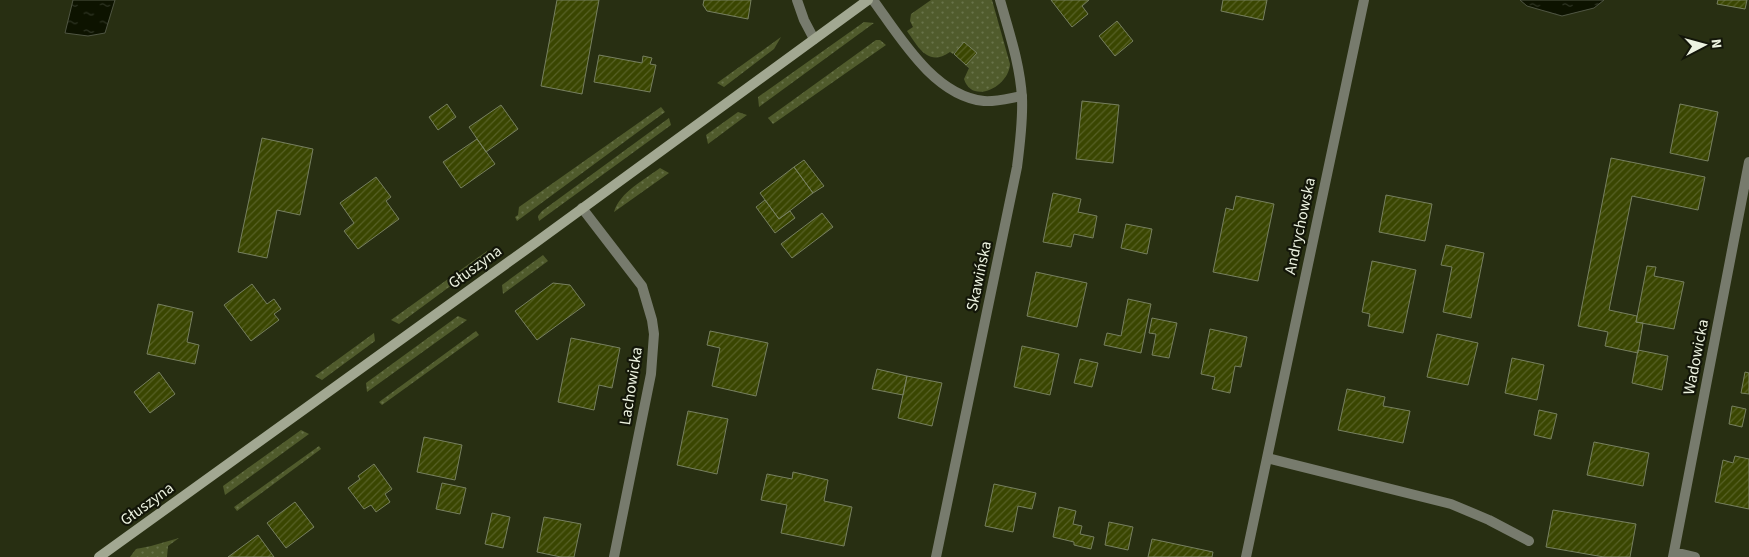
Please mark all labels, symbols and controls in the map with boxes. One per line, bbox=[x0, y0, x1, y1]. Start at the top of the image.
north arrow bbox=[1679, 20, 1729, 70]
text: N bbox=[1706, 38, 1726, 49]
street label: Andrychowska bbox=[1279, 176, 1321, 276]
street label: Skawińska bbox=[961, 239, 997, 313]
street label: Głuszyna bbox=[444, 240, 506, 294]
street label: Wadowicka bbox=[1678, 317, 1714, 397]
street label: Lachowicka bbox=[614, 345, 648, 427]
street label: Głuszyna bbox=[116, 477, 178, 531]

